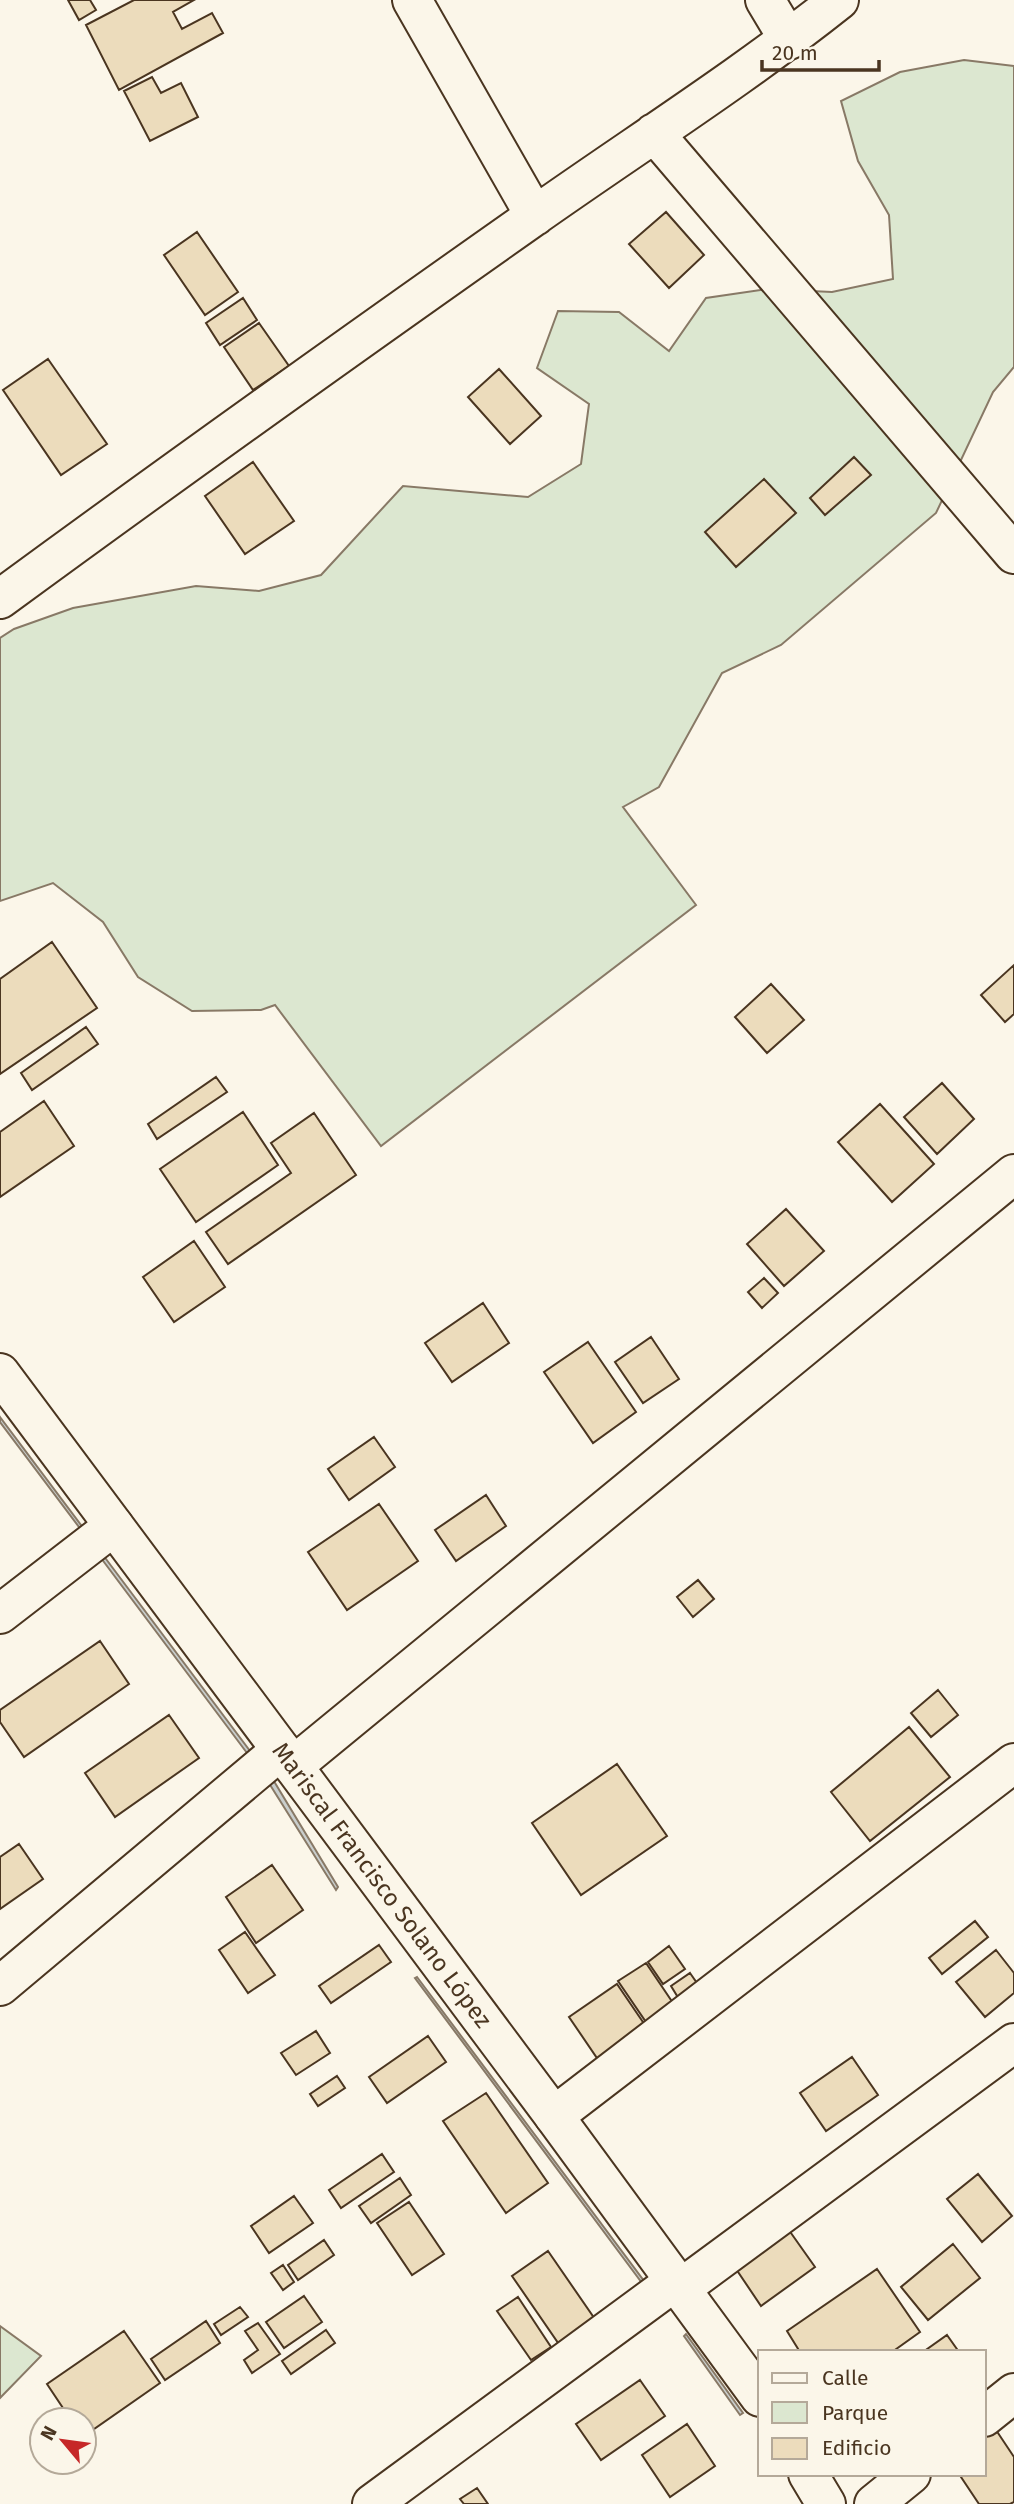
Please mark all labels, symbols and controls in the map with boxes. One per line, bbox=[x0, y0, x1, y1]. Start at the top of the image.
scale bar bbox=[762, 28, 879, 72]
text: 20 m bbox=[772, 40, 818, 66]
street label: Mariscal Francisco Solano López bbox=[267, 1737, 497, 2033]
legend bbox=[758, 2350, 986, 2476]
text: Calle bbox=[822, 2365, 868, 2391]
text: Parque bbox=[822, 2400, 888, 2426]
north arrow bbox=[28, 2406, 98, 2476]
text: N bbox=[35, 2422, 62, 2444]
text: Edificio bbox=[822, 2435, 892, 2461]

